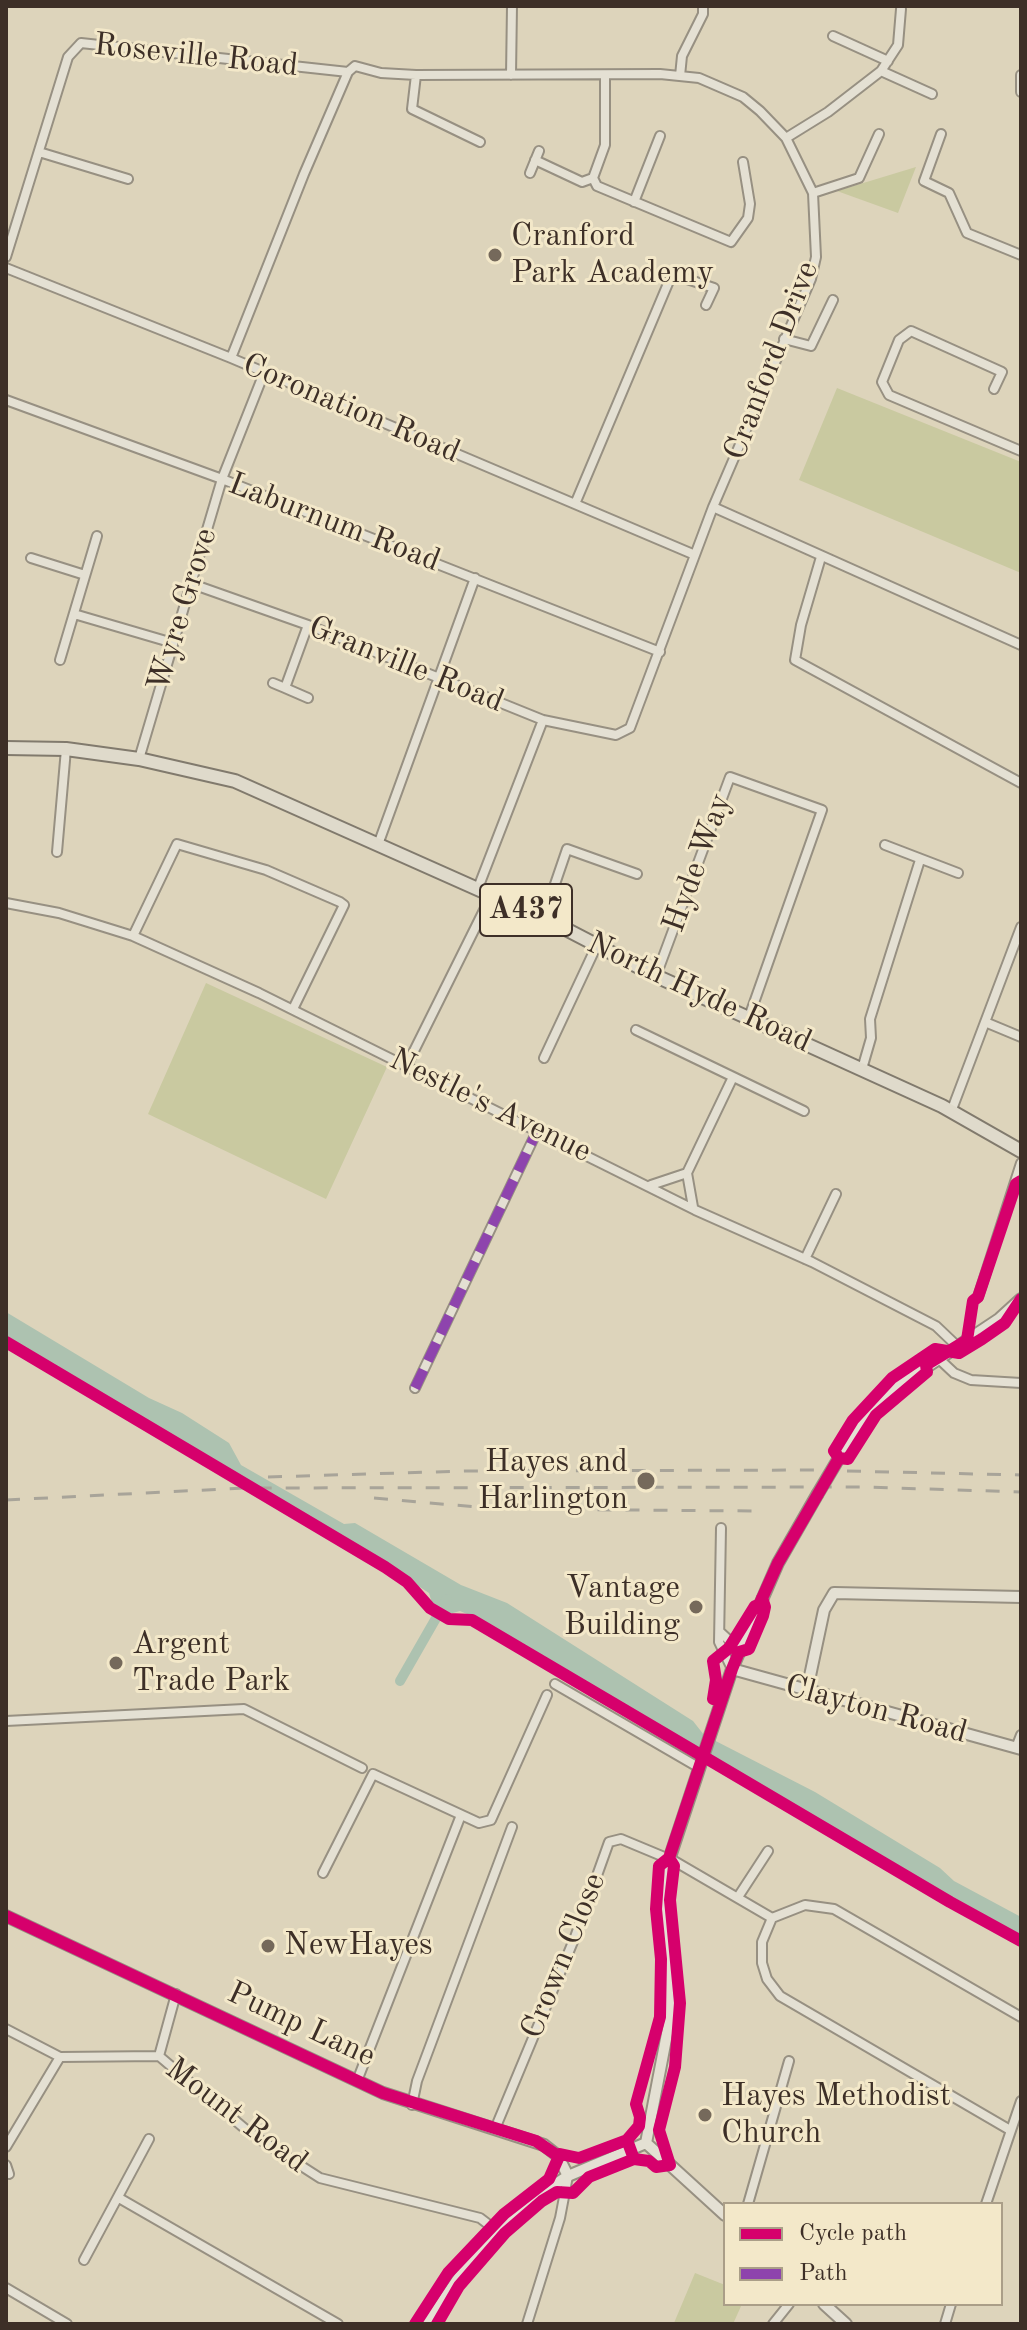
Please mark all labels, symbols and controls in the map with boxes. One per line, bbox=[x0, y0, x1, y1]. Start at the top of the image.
street label: Roseville Road bbox=[92, 26, 300, 86]
place label: Cranford Park Academy bbox=[511, 218, 714, 293]
marker: Cranford Park Academy bbox=[486, 246, 504, 264]
street label: Cranford Drive bbox=[716, 256, 828, 466]
street label: Coronation Road bbox=[236, 346, 466, 472]
street label: Laburnum Road bbox=[223, 465, 445, 581]
street label: Wyre Grove bbox=[140, 524, 226, 696]
street label: Granville Road bbox=[303, 608, 509, 722]
street label: Hyde Way bbox=[655, 788, 741, 938]
road number: A437 bbox=[480, 884, 572, 936]
street label: North Hyde Road bbox=[581, 924, 817, 1062]
street label: Nestle's Avenue bbox=[383, 1041, 597, 1171]
place label: Hayes and Harlington bbox=[478, 1444, 628, 1519]
marker: Hayes and Harlington bbox=[635, 1470, 657, 1492]
place label: Vantage Building bbox=[564, 1570, 680, 1645]
marker: Vantage Building bbox=[687, 1598, 705, 1616]
place label: Argent Trade Park bbox=[132, 1626, 290, 1701]
marker: Argent Trade Park bbox=[107, 1654, 125, 1672]
street label: Clayton Road bbox=[781, 1667, 971, 1753]
street label: Crown Close bbox=[513, 1867, 615, 2045]
place label: NewHayes bbox=[284, 1927, 433, 1965]
marker: NewHayes bbox=[259, 1937, 277, 1955]
street label: Pump Lane bbox=[221, 1974, 381, 2076]
street label: Mount Road bbox=[157, 2050, 315, 2182]
place label: Hayes Methodist Church bbox=[721, 2078, 951, 2153]
marker: Hayes Methodist Church bbox=[696, 2106, 714, 2124]
legend bbox=[723, 2202, 1003, 2306]
text: Cycle path bbox=[799, 2222, 907, 2246]
text: Path bbox=[799, 2262, 848, 2286]

